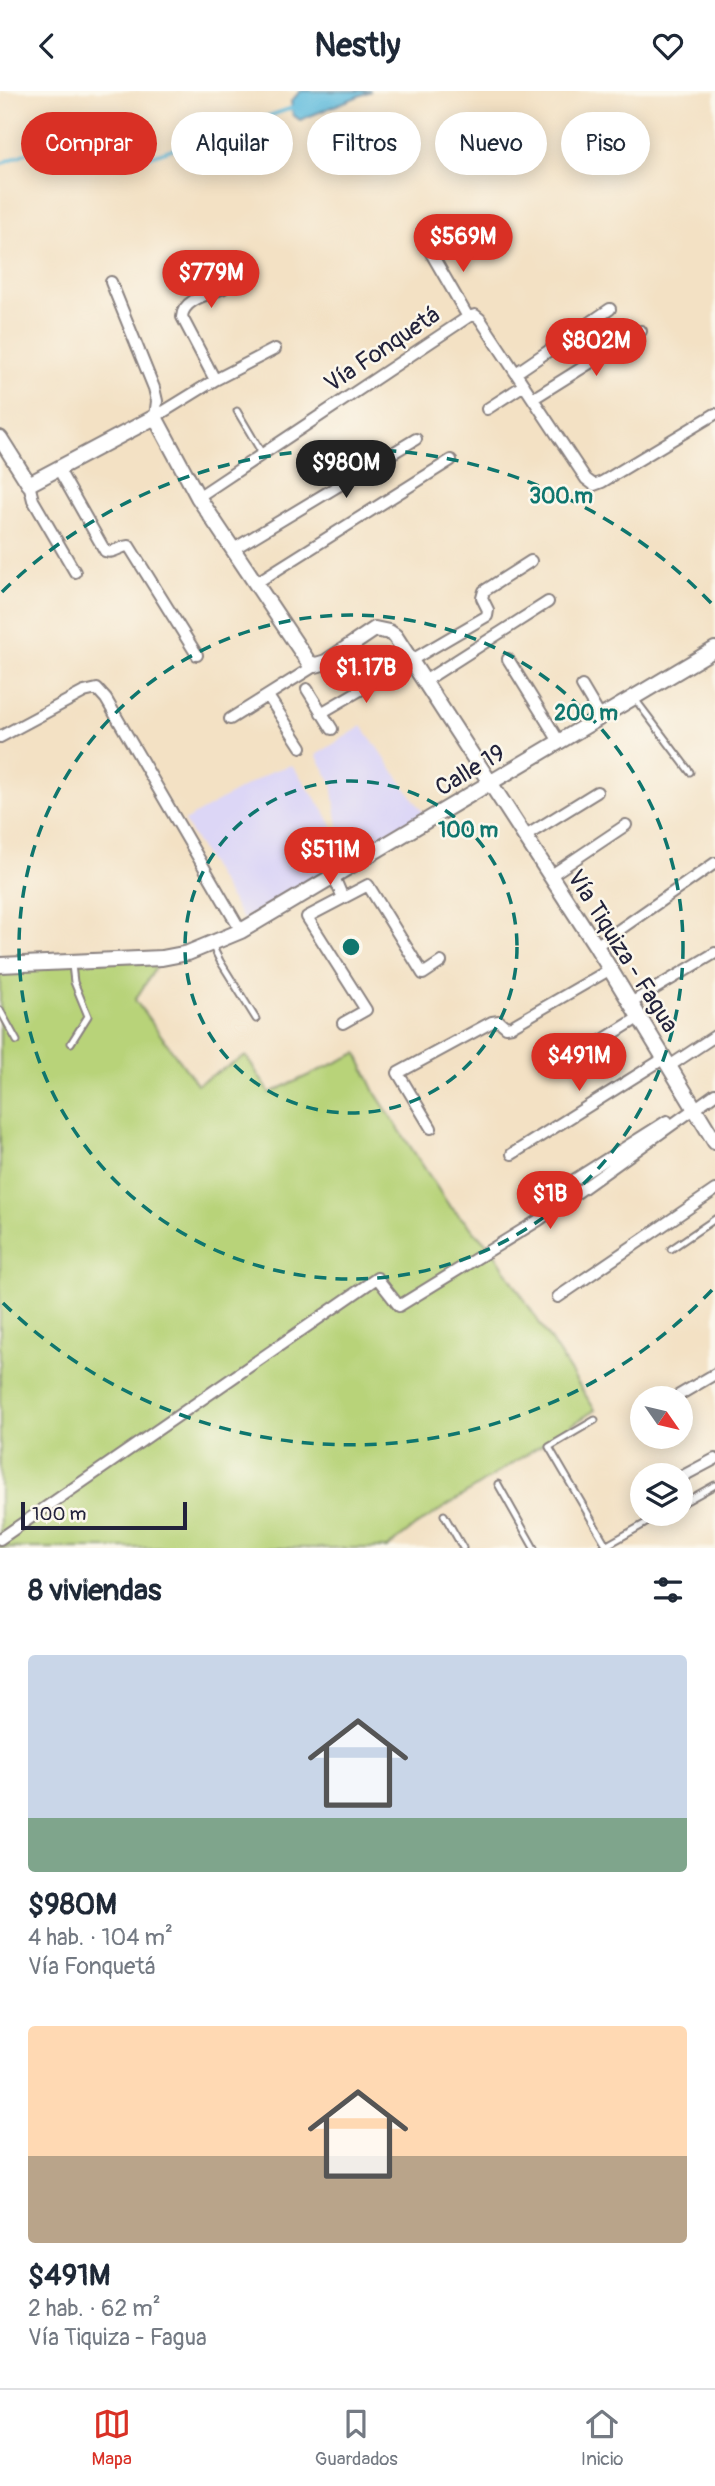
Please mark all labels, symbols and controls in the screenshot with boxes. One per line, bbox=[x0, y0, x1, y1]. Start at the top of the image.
text: Nestly bbox=[315, 26, 400, 66]
icon: back bbox=[28, 27, 66, 65]
icon: heart bbox=[649, 27, 687, 65]
chip: Comprar bbox=[21, 112, 157, 175]
chip: Alquilar bbox=[171, 112, 293, 175]
chip: Filtros bbox=[307, 112, 421, 175]
chip: Nuevo bbox=[435, 112, 547, 175]
chip: Piso bbox=[561, 112, 650, 175]
pin: $569M bbox=[414, 215, 512, 274]
text: $569M bbox=[430, 222, 496, 251]
pin: $779M bbox=[162, 251, 260, 310]
text: $779M bbox=[178, 258, 244, 287]
street label: Vía Fonquetá bbox=[319, 300, 446, 399]
pin: $802M bbox=[547, 319, 645, 378]
text: $802M bbox=[561, 326, 631, 355]
pin: $980M bbox=[297, 441, 395, 500]
text: $980M bbox=[312, 448, 380, 477]
text: 300 m bbox=[529, 483, 593, 510]
pin: $1.17B bbox=[309, 645, 423, 705]
text: $1.17B bbox=[336, 653, 396, 682]
text: 200 m bbox=[554, 700, 618, 727]
street label: Calle 19 bbox=[430, 738, 510, 802]
text: 100 m bbox=[438, 817, 498, 844]
pin: $511M bbox=[281, 827, 379, 887]
text: $511M bbox=[300, 835, 360, 864]
street label: Vía Tiquiza - Fagua bbox=[561, 865, 684, 1038]
centre of rings bbox=[339, 935, 363, 959]
pin: $491M bbox=[530, 1033, 628, 1093]
text: $491M bbox=[547, 1041, 611, 1070]
pin: $1B bbox=[516, 1171, 584, 1231]
text: $1B bbox=[533, 1179, 567, 1208]
north arrow bbox=[630, 1386, 693, 1449]
map controls bbox=[630, 1386, 693, 1526]
button: layers bbox=[630, 1463, 693, 1526]
scale bar bbox=[21, 1499, 187, 1531]
text: 100 m bbox=[32, 1502, 86, 1526]
icon: filters bbox=[649, 1571, 687, 1609]
text: 8 viviendas bbox=[28, 1572, 161, 1609]
icon: home bbox=[295, 1700, 421, 1826]
text: $980M bbox=[28, 1886, 117, 1923]
text: 4 hab. · 104 m² bbox=[28, 1923, 173, 1952]
text: Vía Fonquetá bbox=[28, 1952, 155, 1981]
icon: home bbox=[295, 2071, 421, 2197]
text: $491M bbox=[28, 2257, 110, 2294]
text: 2 hab. · 62 m² bbox=[28, 2294, 161, 2323]
text: Vía Tiquiza - Fagua bbox=[28, 2323, 207, 2352]
tab: Mapa bbox=[91, 2405, 132, 2471]
tab: Guardados bbox=[315, 2405, 398, 2471]
tab: Inicio bbox=[581, 2405, 624, 2471]

